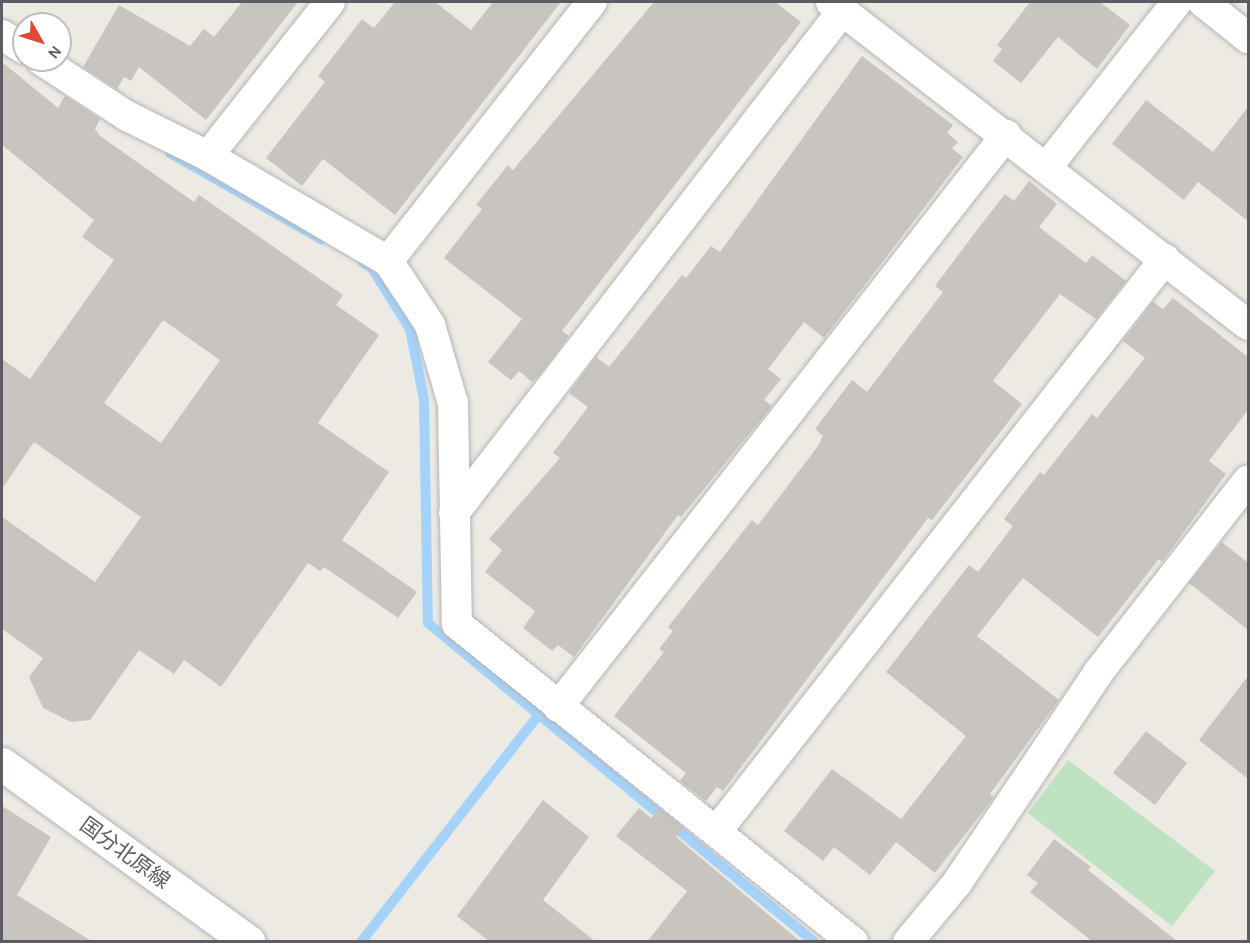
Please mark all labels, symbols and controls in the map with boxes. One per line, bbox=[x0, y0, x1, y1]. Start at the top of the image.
north arrow bbox=[12, 12, 72, 72]
text: N bbox=[44, 42, 66, 63]
street label: 国分北原線 bbox=[75, 812, 175, 894]

